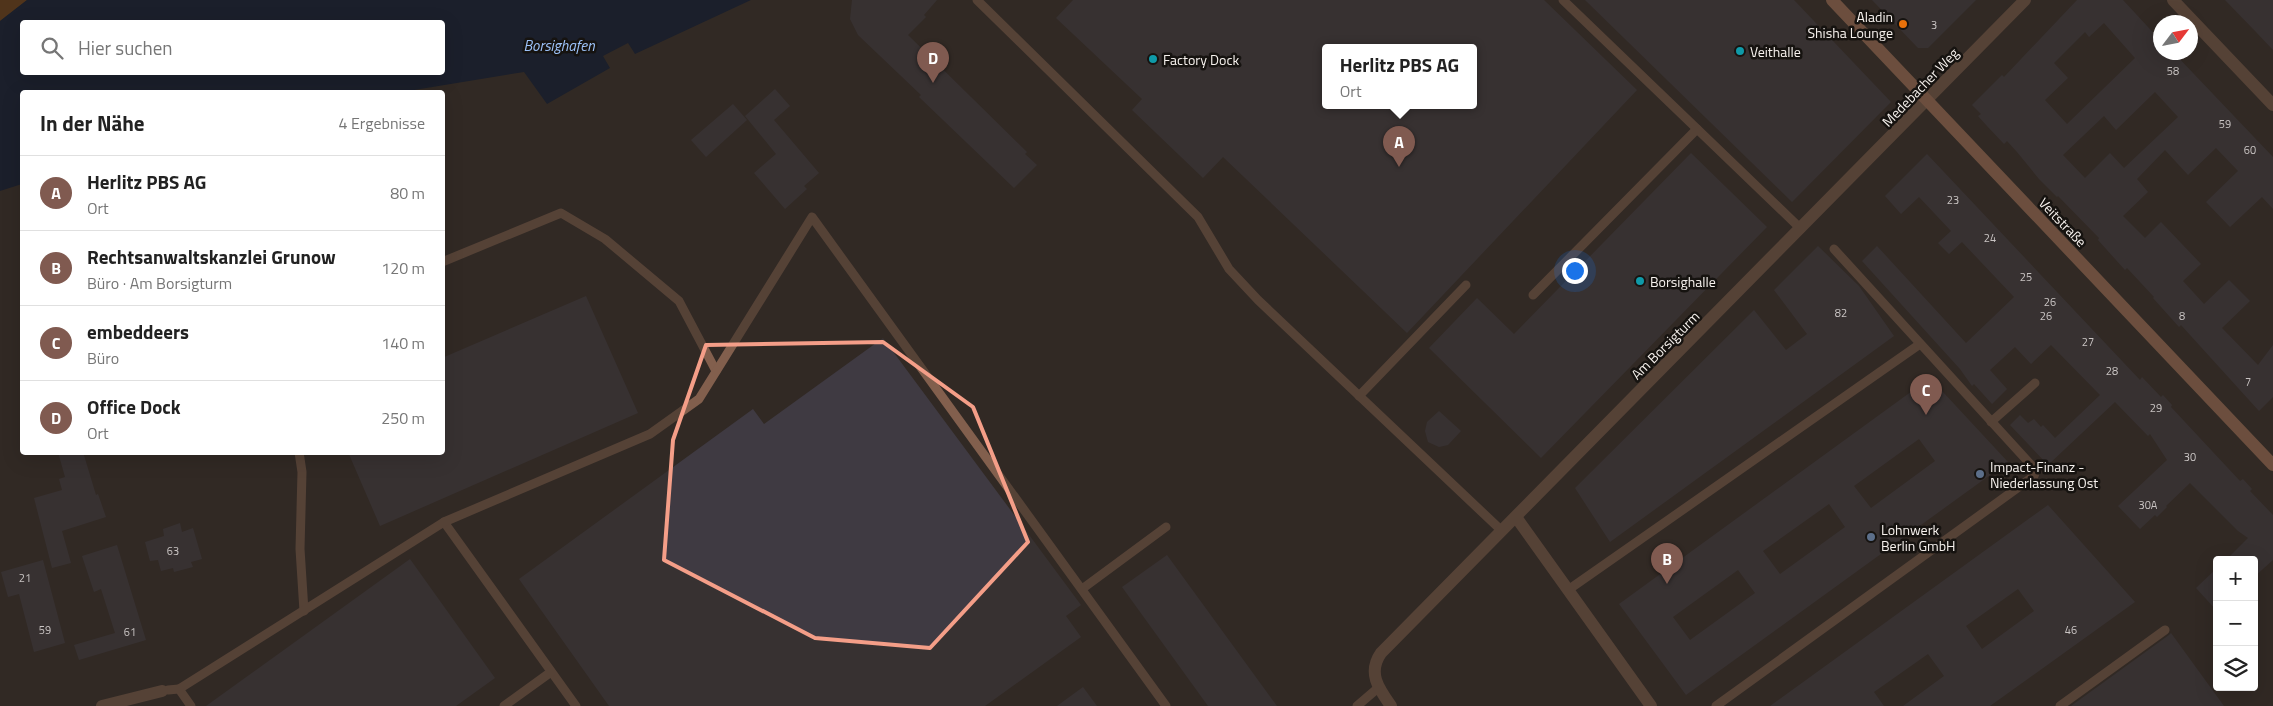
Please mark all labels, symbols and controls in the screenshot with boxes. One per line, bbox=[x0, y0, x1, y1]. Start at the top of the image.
place label: Aladin Shisha Lounge bbox=[1807, 6, 1893, 43]
north arrow bbox=[2153, 15, 2198, 60]
house number: 3 bbox=[1931, 17, 1937, 33]
marker: Aladin Shisha Lounge bbox=[1897, 18, 1909, 30]
search box bbox=[20, 20, 445, 75]
text: Hier suchen bbox=[78, 33, 173, 62]
icon: search bbox=[38, 34, 66, 62]
water label: Borsighafen bbox=[523, 34, 595, 57]
place label: Veithalle bbox=[1750, 41, 1801, 62]
pin: D bbox=[917, 42, 949, 83]
street label: Medebacher Weg bbox=[1877, 43, 1963, 131]
popup bbox=[1322, 44, 1477, 109]
marker: Veithalle bbox=[1734, 45, 1746, 57]
place label: Factory Dock bbox=[1163, 49, 1240, 70]
text: Herlitz PBS AG bbox=[1340, 50, 1459, 79]
marker: Factory Dock bbox=[1147, 53, 1159, 65]
house number: 58 bbox=[2167, 63, 2179, 79]
text: Ort bbox=[1340, 79, 1362, 103]
text: In der Nähe bbox=[40, 107, 145, 139]
text: 4 Ergebnisse bbox=[338, 111, 425, 135]
house number: 59 bbox=[2219, 116, 2231, 132]
pin: A bbox=[1383, 126, 1415, 167]
house number: 60 bbox=[2244, 142, 2256, 158]
text: Herlitz PBS AG bbox=[87, 167, 206, 196]
text: A bbox=[51, 181, 61, 205]
text: 80 m bbox=[390, 181, 425, 205]
house number: 23 bbox=[1947, 192, 1959, 208]
street label: Veitstraße bbox=[2034, 193, 2092, 251]
text: Ort bbox=[87, 196, 109, 220]
house number: 24 bbox=[1984, 230, 1996, 246]
text: Rechtsanwaltskanzlei Grunow bbox=[87, 242, 336, 271]
text: B bbox=[51, 256, 61, 280]
text: 120 m bbox=[381, 256, 425, 280]
your location bbox=[1562, 258, 1588, 284]
house number: 25 bbox=[2020, 269, 2032, 285]
text: Büro · Am Borsigturm bbox=[87, 271, 232, 295]
place label: Borsighalle bbox=[1650, 271, 1716, 292]
marker: Borsighalle bbox=[1634, 275, 1646, 287]
house number: 26 bbox=[2044, 294, 2056, 310]
house number: 82 bbox=[1835, 305, 1847, 321]
street label: Am Borsigturm bbox=[1626, 306, 1704, 384]
house number: 26 bbox=[2040, 308, 2052, 324]
house number: 8 bbox=[2179, 308, 2185, 324]
text: embeddeers bbox=[87, 317, 189, 346]
text: C bbox=[52, 331, 60, 355]
text: 140 m bbox=[381, 331, 425, 355]
house number: 27 bbox=[2082, 334, 2094, 350]
text: Büro bbox=[87, 346, 119, 370]
house number: 28 bbox=[2106, 363, 2118, 379]
pin: C bbox=[1910, 374, 1942, 415]
house number: 7 bbox=[2245, 374, 2251, 390]
text: Office Dock bbox=[87, 392, 181, 421]
house number: 29 bbox=[2150, 400, 2162, 416]
text: D bbox=[51, 406, 61, 430]
text: 250 m bbox=[381, 406, 425, 430]
text: Ort bbox=[87, 421, 109, 445]
house number: 30 bbox=[2184, 449, 2196, 465]
place label: Impact-Finanz - Niederlassung Ost bbox=[1990, 456, 2098, 493]
marker: Impact-Finanz - Niederlassung Ost bbox=[1974, 468, 1986, 480]
house number: 30A bbox=[2139, 497, 2158, 513]
place label: Lohnwerk Berlin GmbH bbox=[1881, 519, 1956, 556]
marker: Lohnwerk Berlin GmbH bbox=[1865, 531, 1877, 543]
house number: 63 bbox=[167, 543, 179, 559]
pin: B bbox=[1651, 543, 1683, 584]
map controls bbox=[2213, 556, 2258, 691]
button: + bbox=[2213, 556, 2258, 601]
house number: 21 bbox=[19, 570, 31, 586]
button: − bbox=[2213, 601, 2258, 646]
house number: 59 bbox=[39, 622, 51, 638]
house number: 46 bbox=[2065, 622, 2077, 638]
house number: 61 bbox=[124, 624, 136, 640]
button: layers bbox=[2213, 646, 2258, 691]

